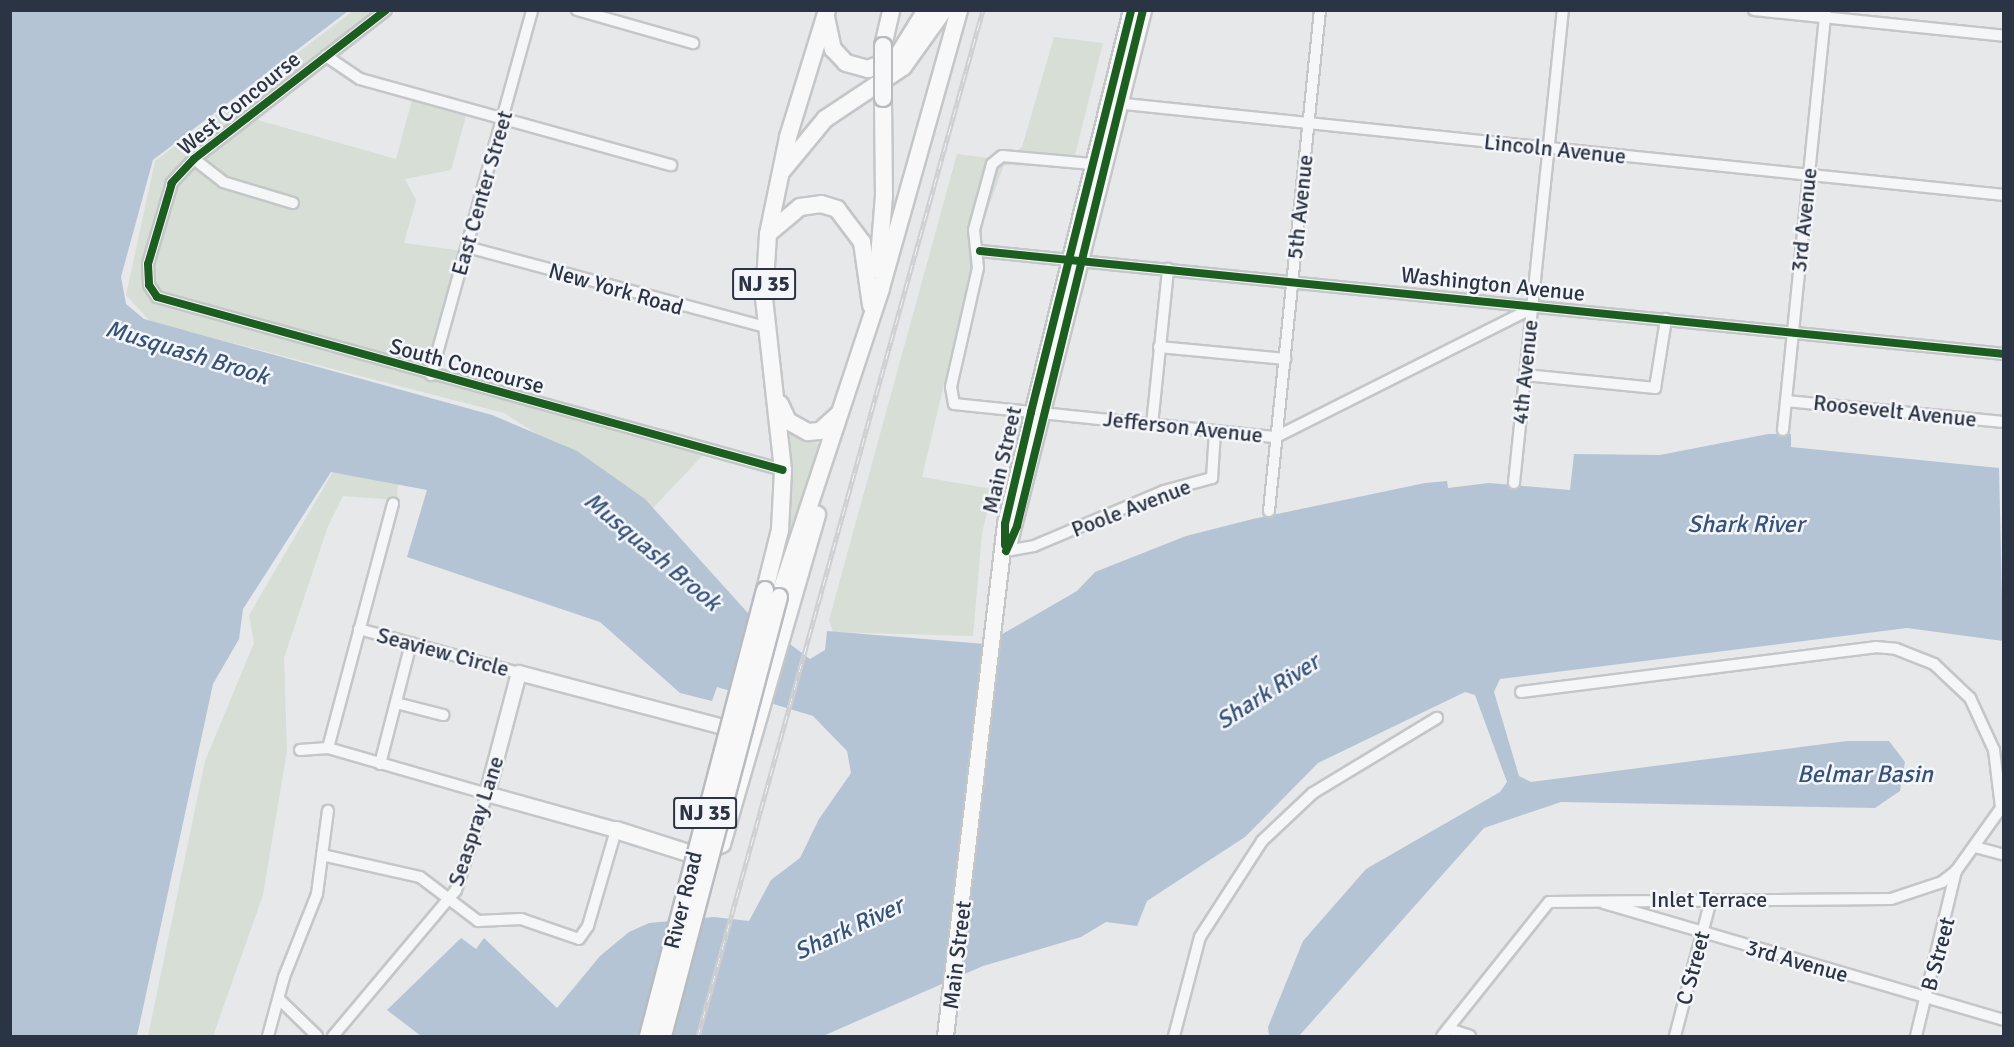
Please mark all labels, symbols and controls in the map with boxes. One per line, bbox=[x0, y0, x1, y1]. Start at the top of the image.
street label: West Concourse bbox=[172, 46, 306, 160]
street label: East Center Street bbox=[446, 107, 518, 279]
street label: Lincoln Avenue bbox=[1483, 128, 1627, 170]
street label: 5th Avenue bbox=[1281, 153, 1319, 261]
street label: 3rd Avenue bbox=[1785, 166, 1823, 274]
street label: New York Road bbox=[546, 257, 686, 321]
street label: Washington Avenue bbox=[1400, 261, 1586, 307]
road number: NJ 35 bbox=[731, 266, 797, 302]
water label: Musquash Brook bbox=[102, 314, 272, 392]
street label: 4th Avenue bbox=[1506, 318, 1544, 426]
street label: South Concourse bbox=[387, 333, 547, 399]
street label: Roosevelt Avenue bbox=[1812, 389, 1978, 433]
street label: Main Street bbox=[977, 404, 1027, 516]
street label: Jefferson Avenue bbox=[1102, 405, 1264, 449]
street label: Poole Avenue bbox=[1068, 473, 1194, 543]
water label: Musquash Brook bbox=[578, 487, 726, 617]
water label: Shark River bbox=[1688, 511, 1804, 539]
street label: Seaview Circle bbox=[374, 622, 512, 682]
water label: Shark River bbox=[1211, 648, 1325, 736]
street label: Seaspray Lane bbox=[443, 753, 509, 889]
water label: Belmar Basin bbox=[1797, 761, 1933, 789]
road number: NJ 35 bbox=[672, 795, 738, 831]
street label: River Road bbox=[658, 848, 708, 952]
street label: Inlet Terrace bbox=[1651, 887, 1767, 913]
water label: Shark River bbox=[790, 891, 908, 967]
street label: Main Street bbox=[937, 899, 977, 1011]
street label: B Street bbox=[1915, 914, 1961, 994]
street label: C Street bbox=[1670, 928, 1716, 1008]
street label: 3rd Avenue bbox=[1743, 934, 1851, 988]

